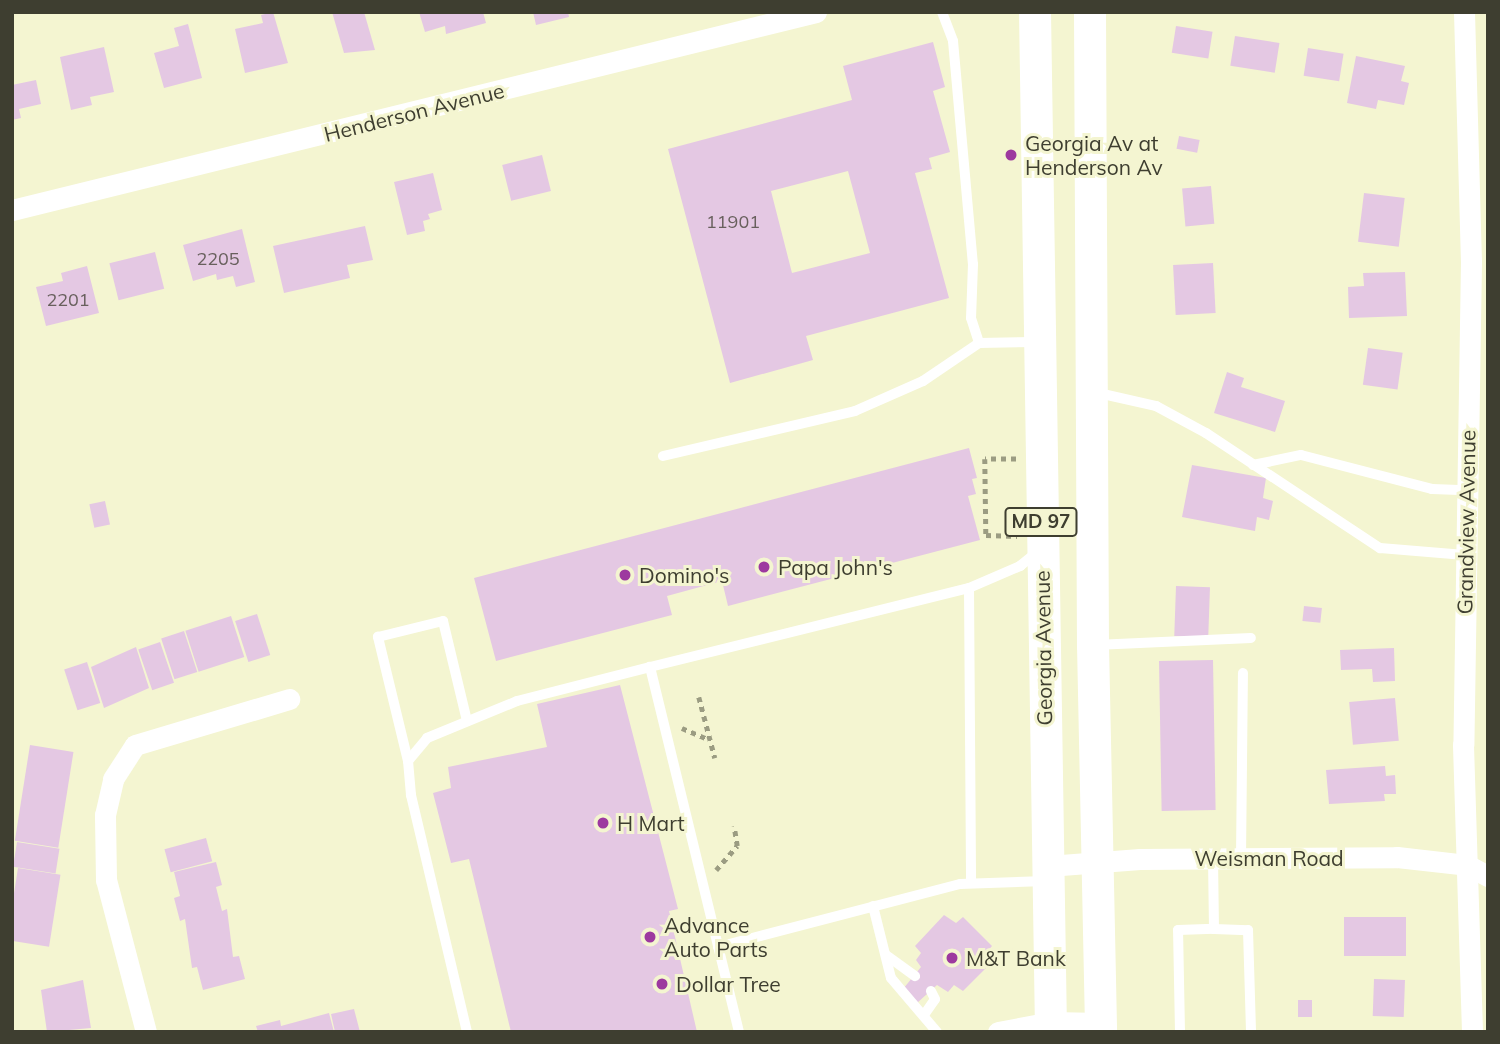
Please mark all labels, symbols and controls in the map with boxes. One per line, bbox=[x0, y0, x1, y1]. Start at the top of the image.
street label: Henderson Avenue bbox=[321, 77, 507, 147]
place label: Georgia Av at Henderson Av bbox=[1025, 130, 1163, 180]
marker: Georgia Av at Henderson Av bbox=[1003, 147, 1019, 163]
house number: 11901 bbox=[706, 211, 760, 233]
house number: 2205 bbox=[196, 248, 240, 270]
house number: 2201 bbox=[46, 289, 90, 311]
street label: Grandview Avenue bbox=[1452, 429, 1480, 615]
road number: MD 97 bbox=[1004, 506, 1078, 538]
place label: Papa John's bbox=[778, 554, 893, 580]
marker: Papa John's bbox=[756, 559, 772, 575]
place label: Domino's bbox=[639, 562, 729, 588]
marker: Domino's bbox=[617, 567, 633, 583]
street label: Georgia Avenue bbox=[1029, 570, 1057, 726]
place label: H Mart bbox=[617, 810, 685, 836]
marker: H Mart bbox=[595, 815, 611, 831]
street label: Weisman Road bbox=[1194, 845, 1344, 871]
place label: Advance Auto Parts bbox=[664, 912, 768, 962]
marker: Advance Auto Parts bbox=[642, 929, 658, 945]
place label: M&T Bank bbox=[966, 945, 1066, 971]
marker: M&T Bank bbox=[944, 950, 960, 966]
place label: Dollar Tree bbox=[676, 971, 781, 997]
marker: Dollar Tree bbox=[654, 976, 670, 992]

